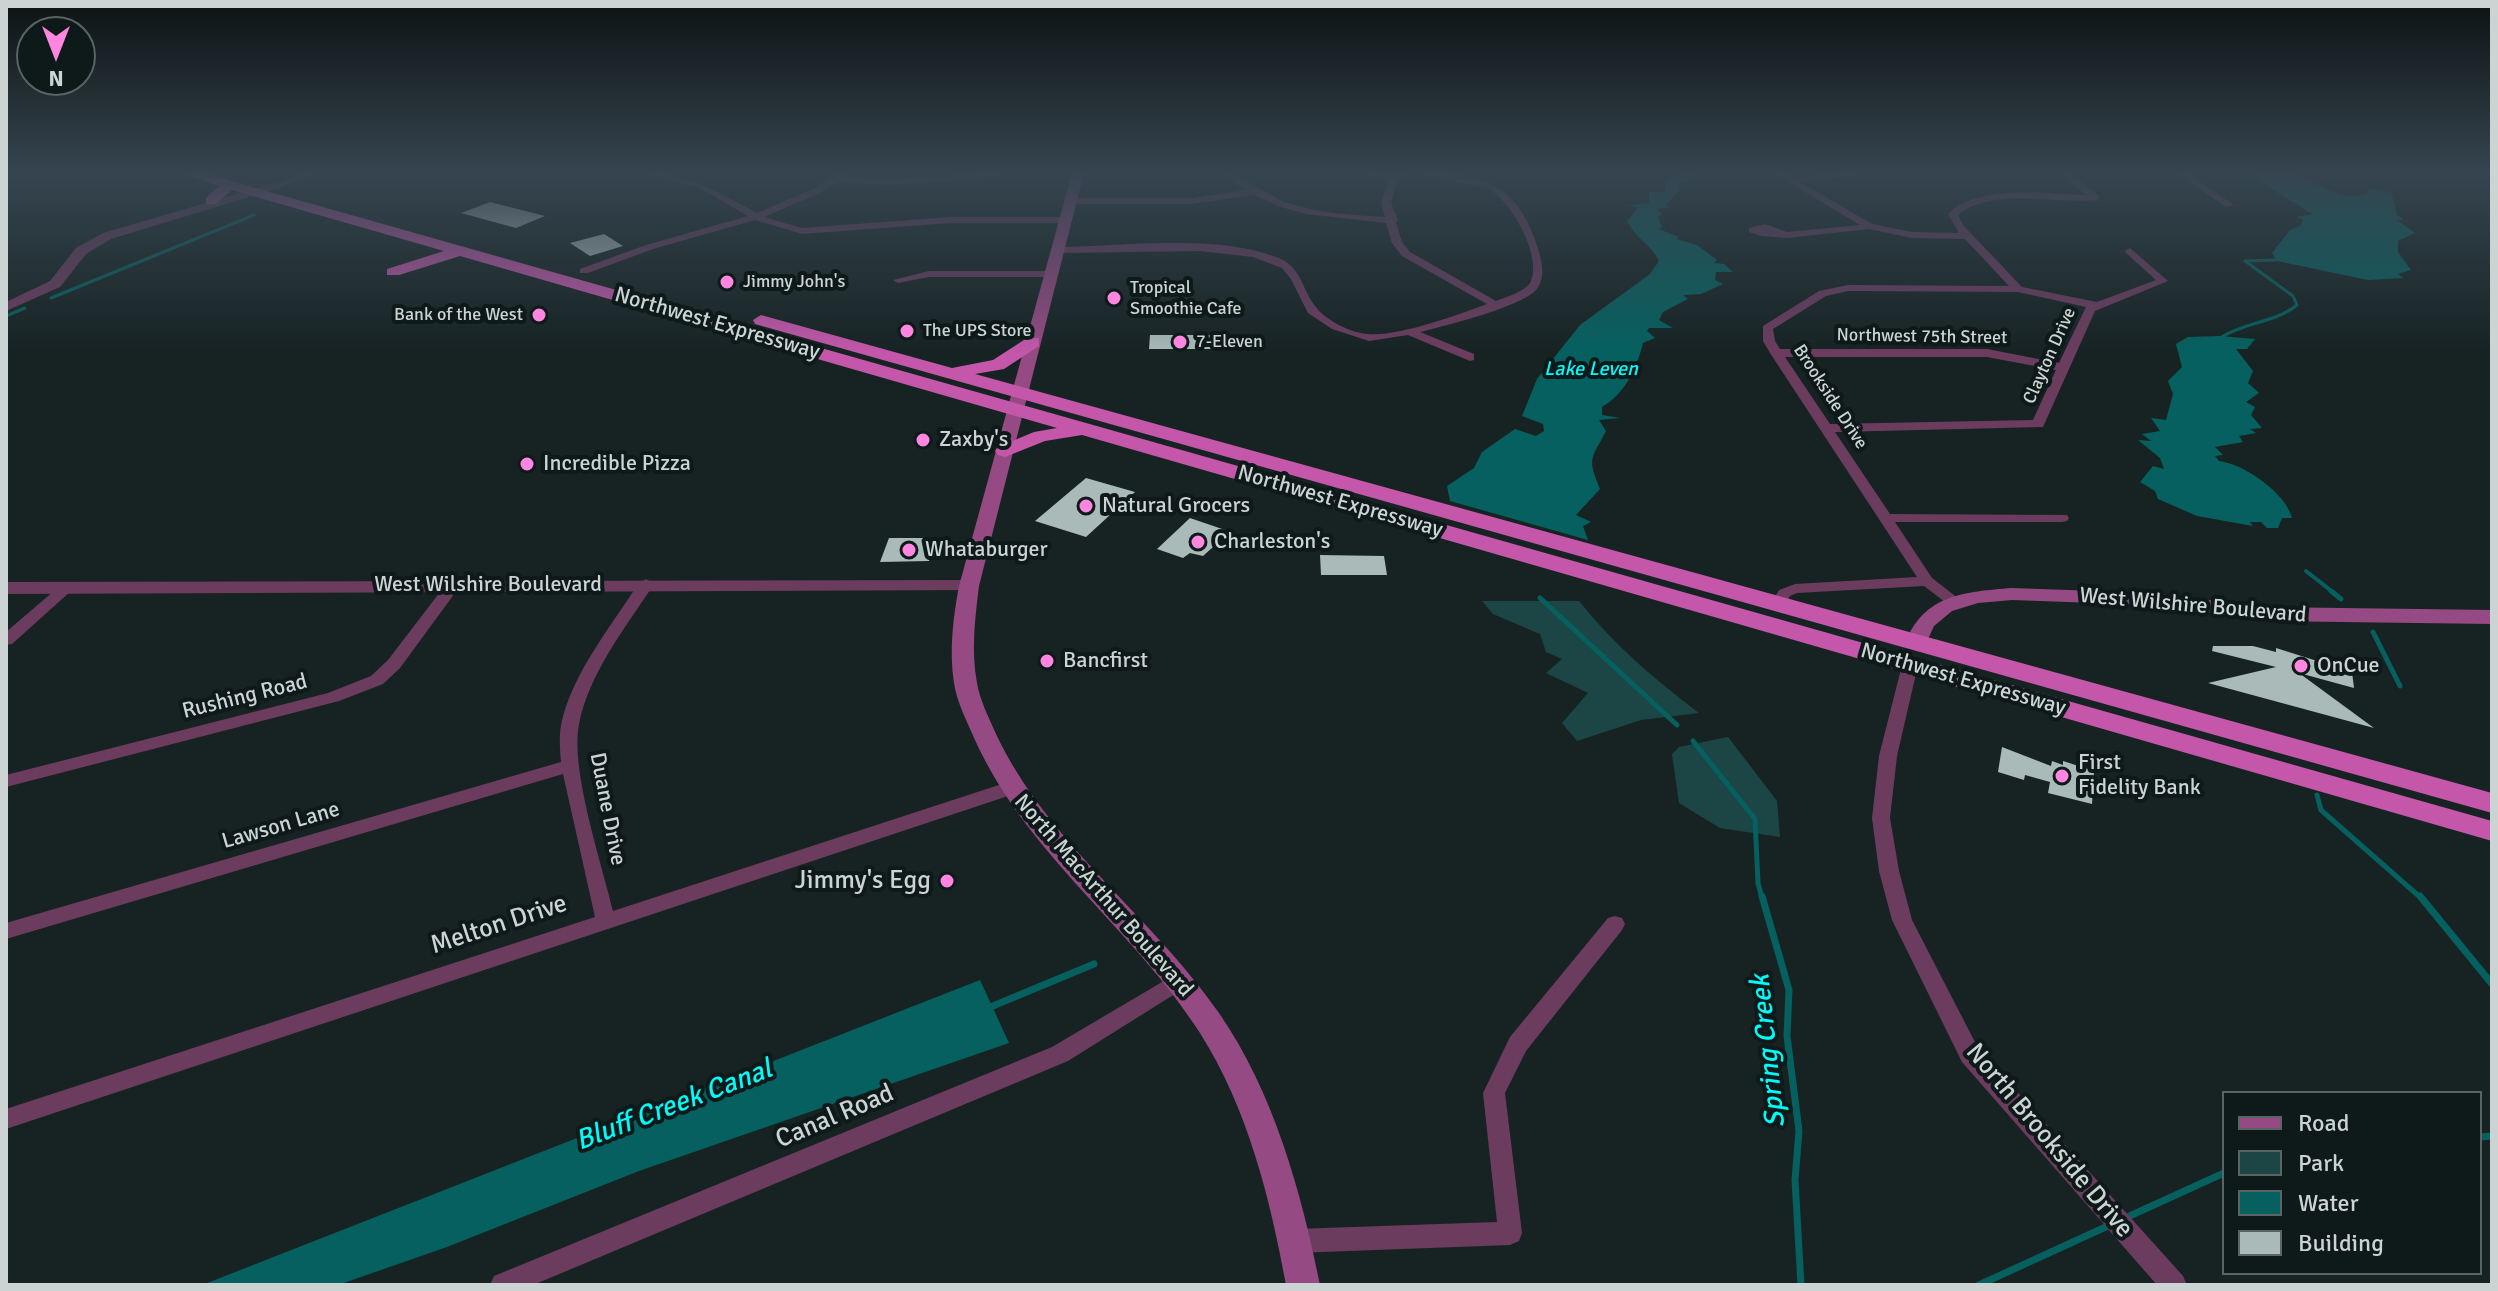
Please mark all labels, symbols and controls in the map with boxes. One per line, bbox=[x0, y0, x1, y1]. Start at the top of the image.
north arrow bbox=[16, 16, 96, 96]
text: N bbox=[48, 65, 64, 92]
place label: Jimmy John's bbox=[743, 271, 845, 293]
marker: Jimmy John's bbox=[718, 273, 736, 291]
place label: Tropical Smoothie Cafe bbox=[1130, 277, 1242, 320]
street label: Northwest Expressway bbox=[611, 282, 823, 366]
marker: Tropical Smoothie Cafe bbox=[1105, 289, 1123, 307]
place label: Bank of the West bbox=[394, 304, 523, 326]
street label: Clayton Drive bbox=[2019, 304, 2081, 408]
marker: Bank of the West bbox=[530, 306, 548, 324]
place label: The UPS Store bbox=[923, 320, 1032, 342]
marker: The UPS Store bbox=[898, 322, 916, 340]
street label: Northwest 75th Street bbox=[1836, 325, 2008, 349]
place label: 7-Eleven bbox=[1196, 331, 1263, 353]
marker: 7-Eleven bbox=[1171, 333, 1189, 351]
street label: Brookside Drive bbox=[1788, 341, 1872, 453]
water label: Lake Leven bbox=[1544, 358, 1638, 382]
place label: Zaxby's bbox=[939, 427, 1008, 453]
marker: Zaxby's bbox=[914, 431, 932, 449]
place label: Incredible Pizza bbox=[543, 451, 691, 477]
marker: Incredible Pizza bbox=[518, 455, 536, 473]
street label: Northwest Expressway bbox=[1234, 460, 1446, 544]
place label: Natural Grocers bbox=[1102, 493, 1250, 519]
marker: Natural Grocers bbox=[1077, 497, 1095, 515]
place label: Charleston's bbox=[1214, 529, 1330, 555]
marker: Charleston's bbox=[1189, 533, 1207, 551]
place label: Whataburger bbox=[925, 537, 1048, 563]
marker: Whataburger bbox=[900, 541, 918, 559]
street label: West Wilshire Boulevard bbox=[374, 572, 602, 598]
street label: West Wilshire Boulevard bbox=[2078, 583, 2308, 629]
street label: Northwest Expressway bbox=[1857, 638, 2069, 722]
place label: Bancfirst bbox=[1063, 648, 1148, 674]
marker: Bancfirst bbox=[1038, 652, 1056, 670]
place label: OnCue bbox=[2317, 653, 2380, 679]
marker: OnCue bbox=[2292, 657, 2310, 675]
street label: Rushing Road bbox=[180, 669, 310, 725]
street label: Duane Drive bbox=[583, 750, 631, 868]
place label: First Fidelity Bank bbox=[2078, 750, 2201, 802]
marker: First Fidelity Bank bbox=[2053, 767, 2071, 785]
street label: North MacArthur Boulevard bbox=[1008, 789, 1198, 1003]
street label: Lawson Lane bbox=[219, 797, 343, 855]
place label: Jimmy's Egg bbox=[795, 865, 931, 897]
marker: Jimmy's Egg bbox=[938, 872, 956, 890]
street label: Melton Drive bbox=[427, 888, 571, 962]
water label: Spring Creek bbox=[1744, 973, 1794, 1129]
street label: North Brookside Drive bbox=[1959, 1038, 2139, 1244]
water label: Bluff Creek Canal bbox=[571, 1053, 777, 1159]
street label: Canal Road bbox=[771, 1078, 899, 1156]
legend bbox=[2222, 1091, 2482, 1275]
text: Road bbox=[2298, 1108, 2349, 1138]
text: Park bbox=[2298, 1148, 2344, 1178]
text: Water bbox=[2298, 1188, 2358, 1218]
text: Building bbox=[2298, 1228, 2384, 1258]

